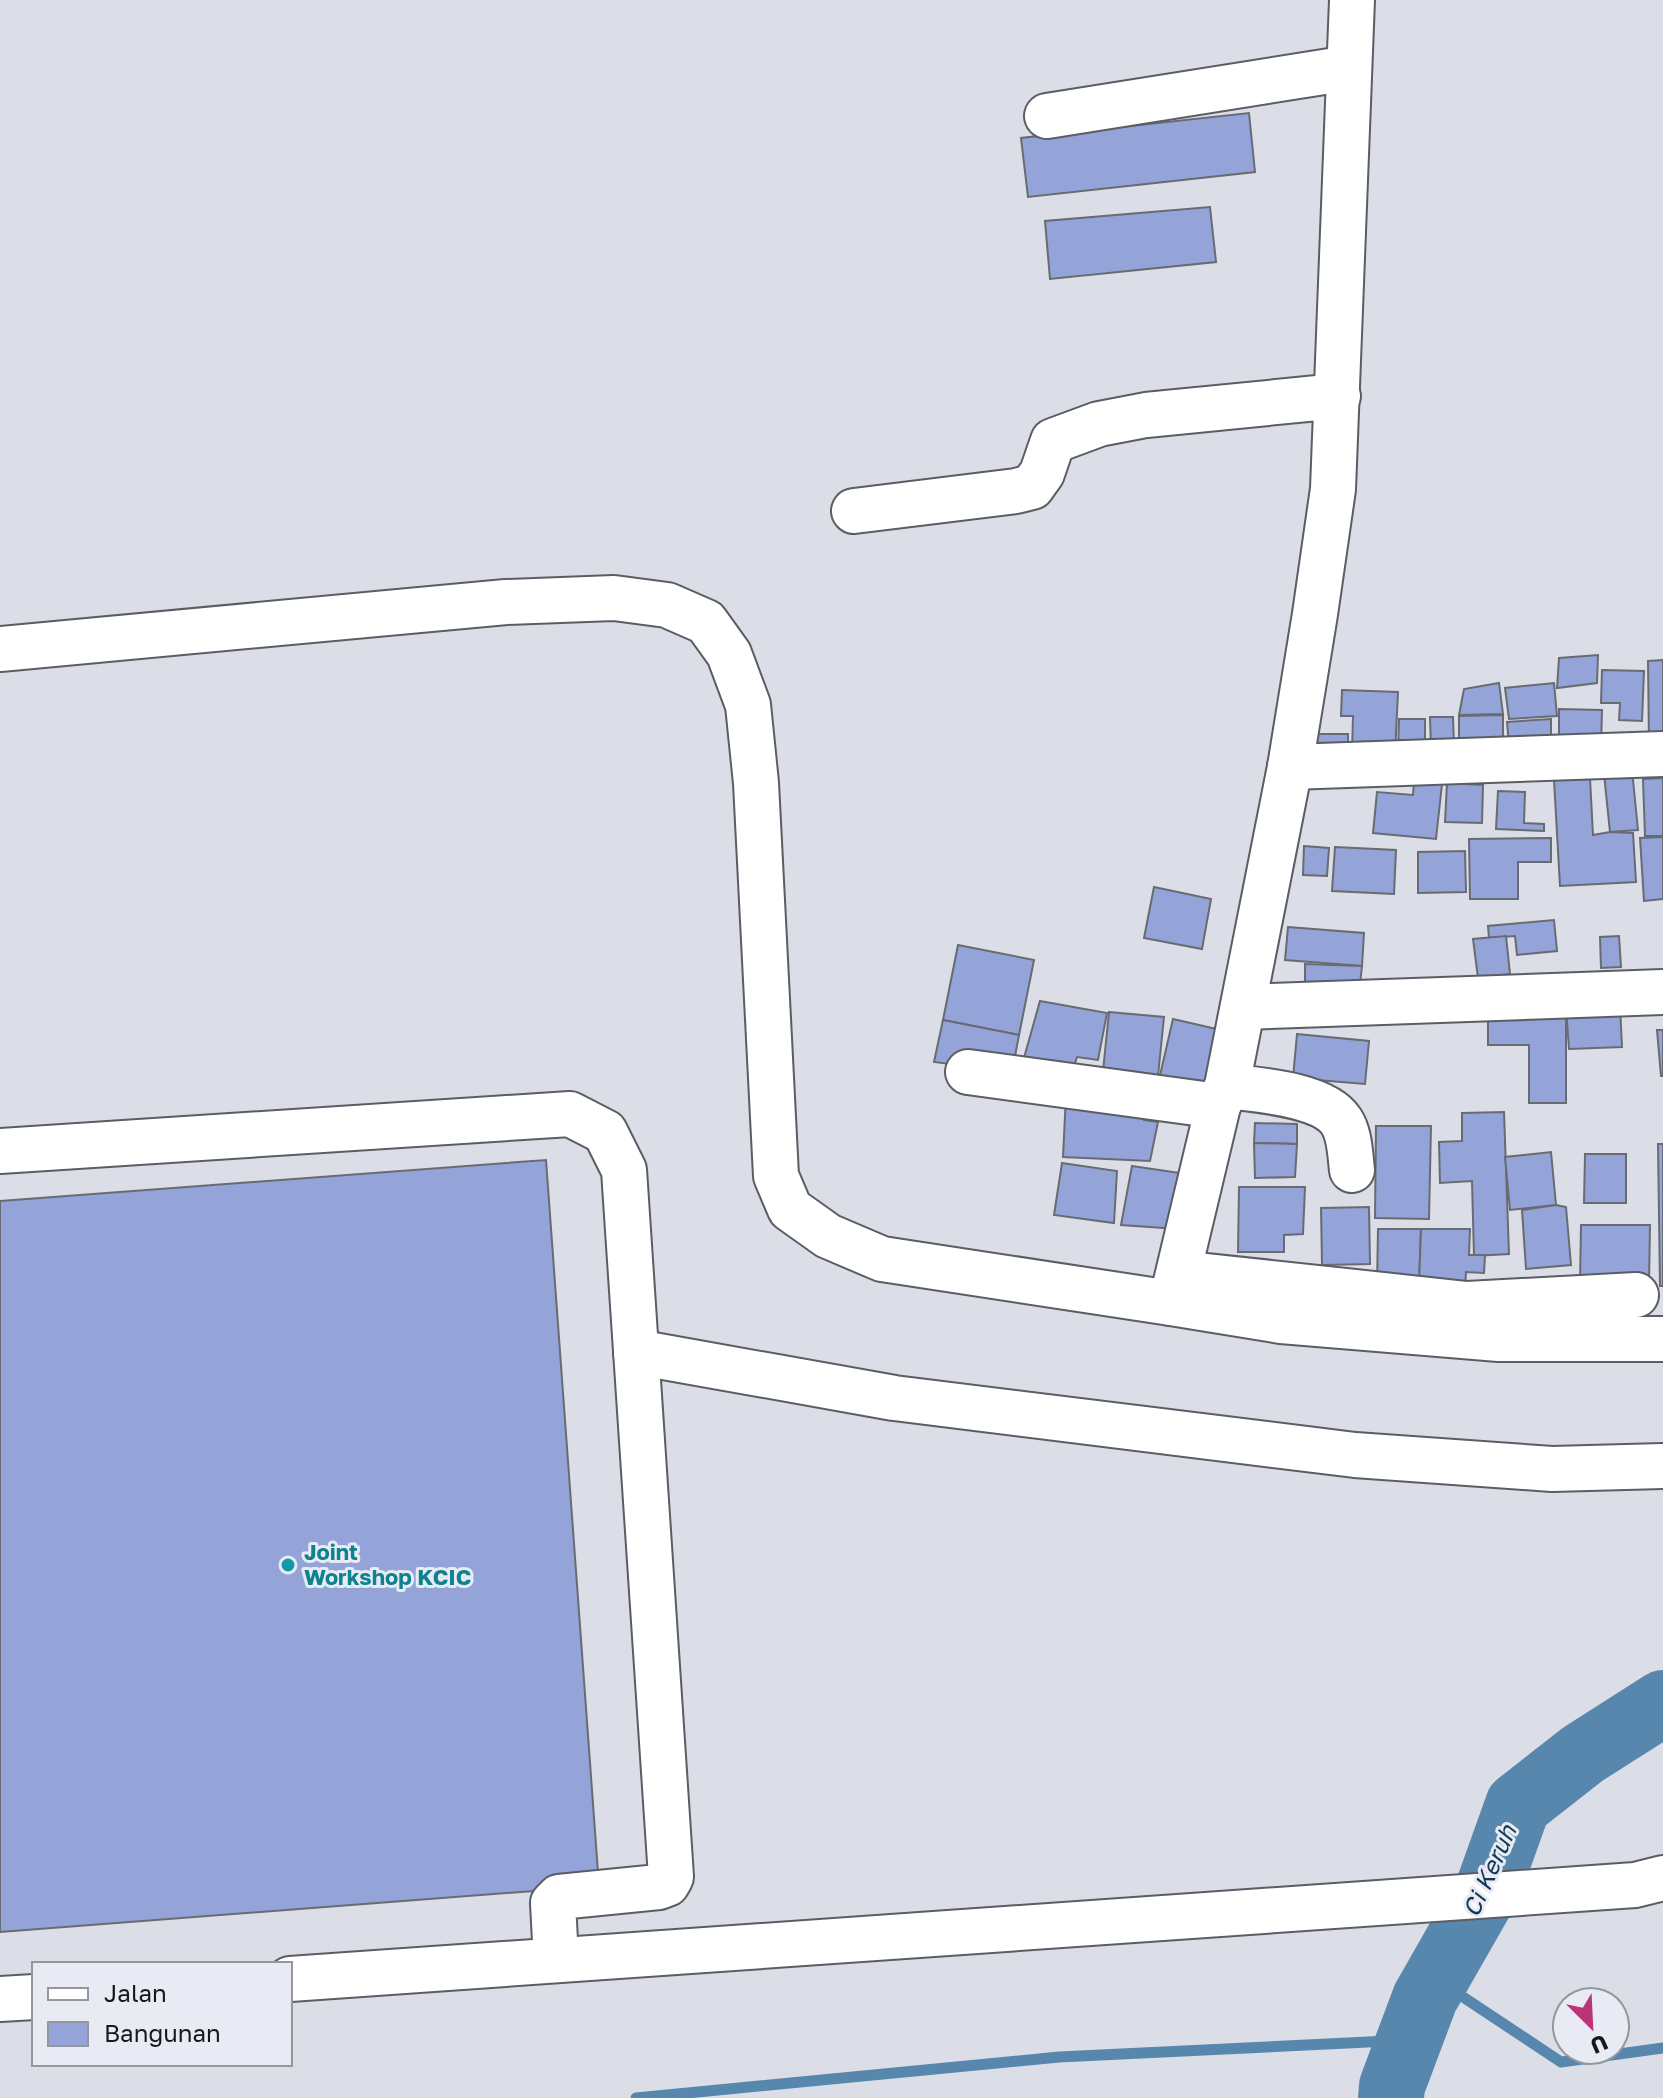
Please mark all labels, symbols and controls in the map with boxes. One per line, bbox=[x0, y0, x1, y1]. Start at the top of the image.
place label: Joint Workshop KCIC bbox=[304, 1538, 471, 1590]
marker: Joint Workshop KCIC bbox=[279, 1556, 297, 1574]
water label: Ci Keruh bbox=[1456, 1819, 1522, 1921]
legend bbox=[32, 1962, 292, 2066]
text: Jalan bbox=[104, 1978, 167, 2007]
north arrow bbox=[1551, 1986, 1631, 2066]
text: Bangunan bbox=[104, 2018, 221, 2047]
text: U bbox=[1587, 2029, 1612, 2060]

